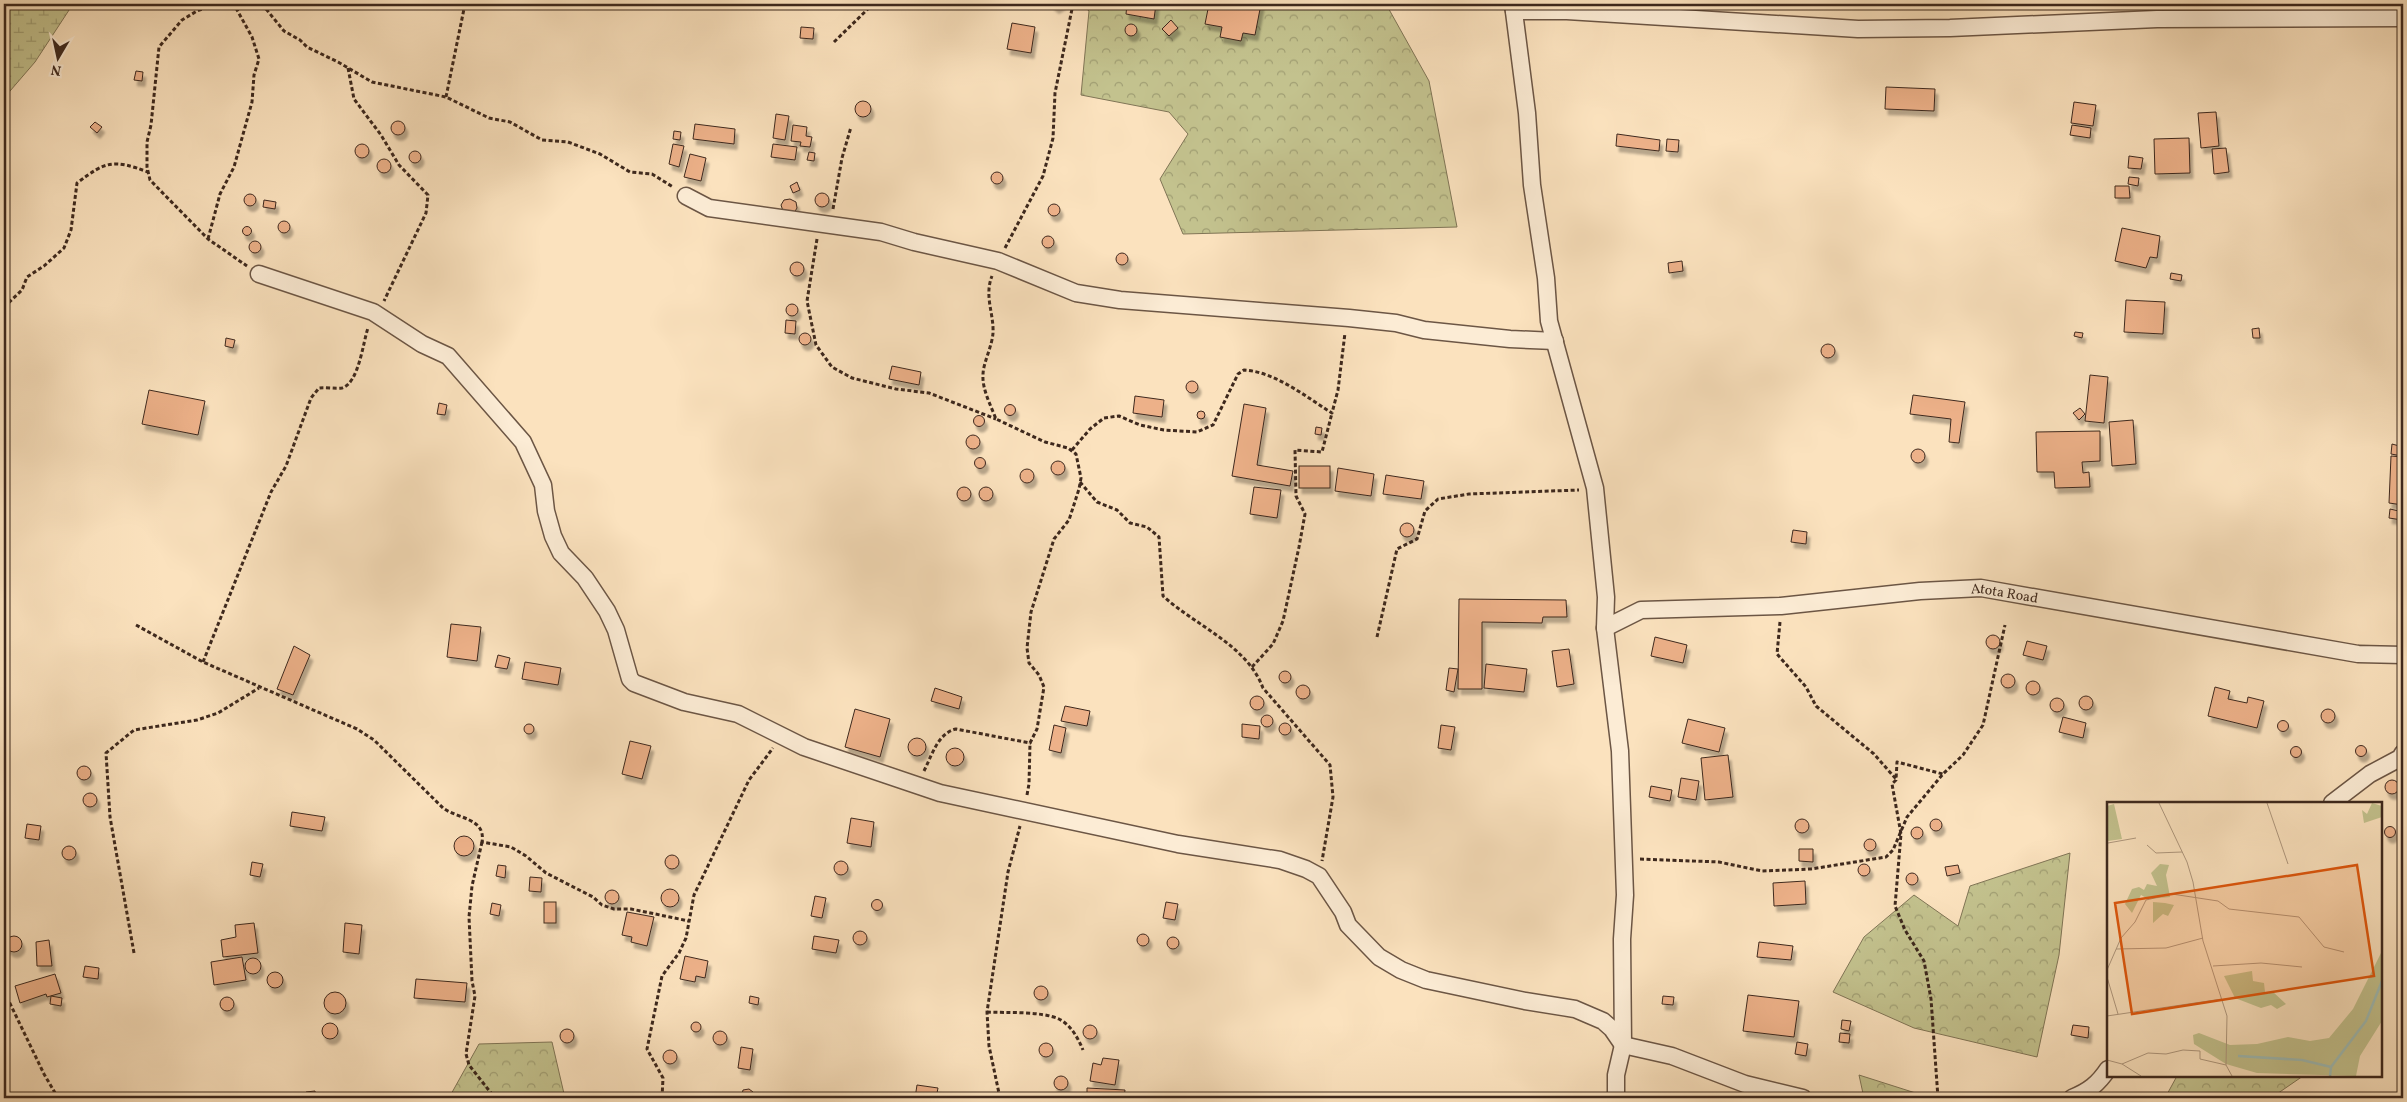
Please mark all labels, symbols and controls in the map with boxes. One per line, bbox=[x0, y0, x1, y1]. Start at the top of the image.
north arrow bbox=[32, 32, 82, 82]
text: N bbox=[50, 59, 63, 80]
street label: Atota Road bbox=[1970, 580, 2040, 609]
inset map bbox=[2107, 802, 2382, 1077]

